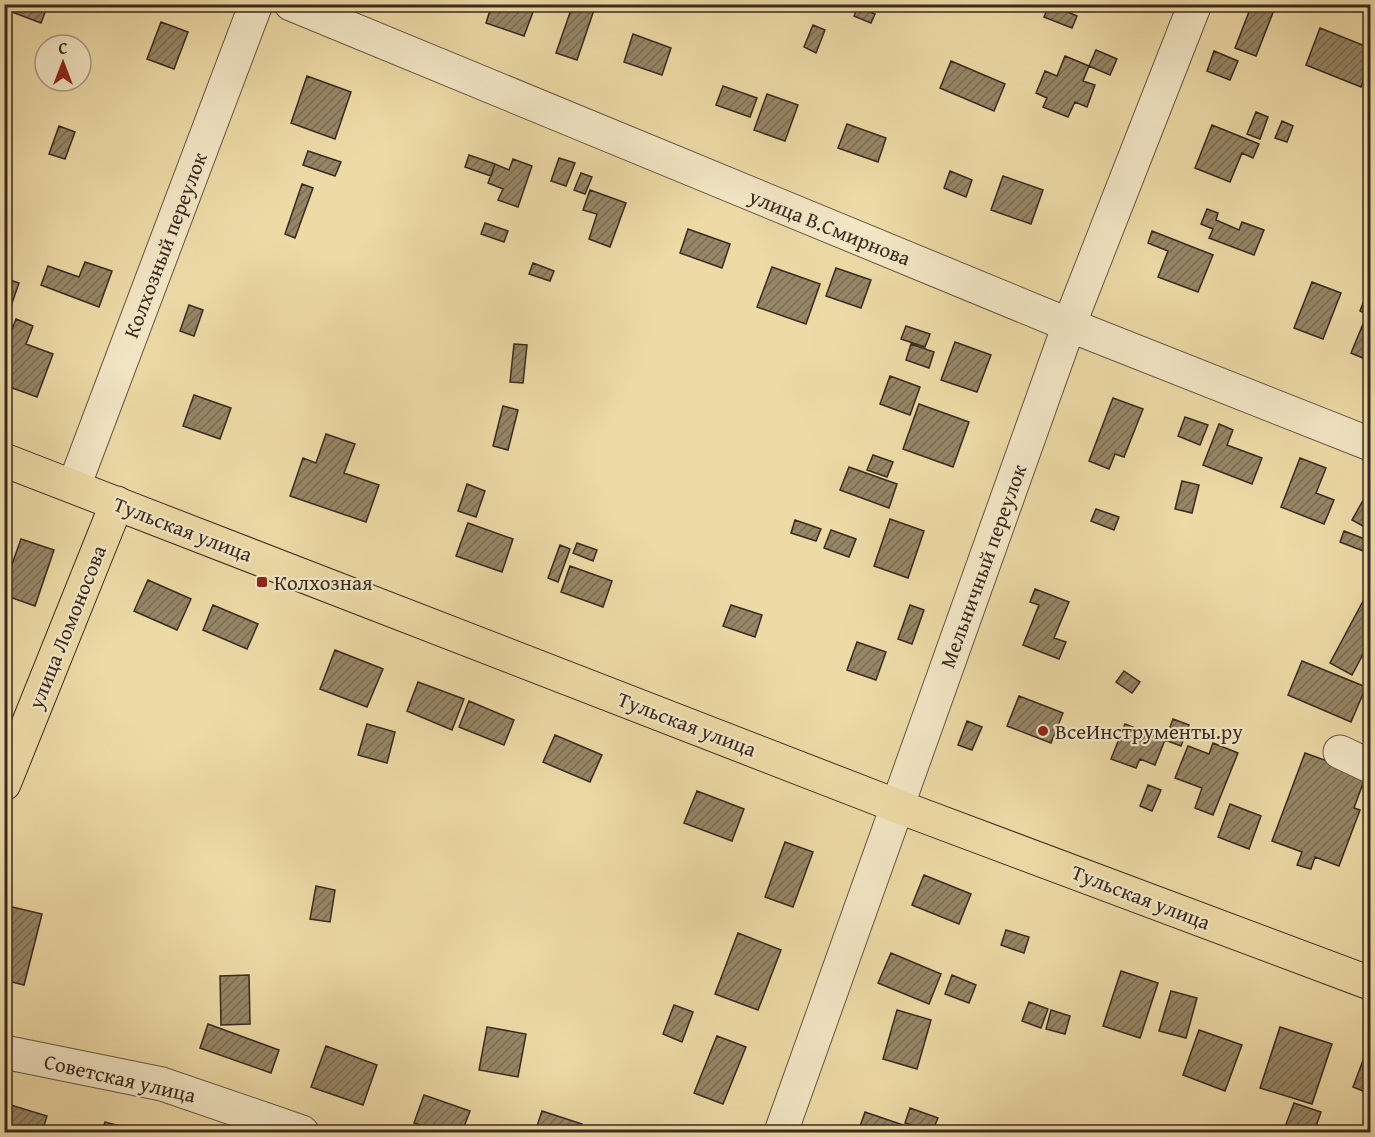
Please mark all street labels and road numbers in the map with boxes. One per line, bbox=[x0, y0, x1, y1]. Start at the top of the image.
street label: Колхозный переулок bbox=[115, 148, 215, 342]
street label: улица В.Смирнова bbox=[744, 180, 915, 274]
street label: Мельничный переулок bbox=[932, 460, 1034, 672]
street label: Тульская улица bbox=[109, 488, 257, 570]
street label: улица Ломоносова bbox=[20, 540, 114, 715]
street label: Тульская улица bbox=[613, 683, 761, 765]
street label: Тульская улица bbox=[1067, 856, 1215, 938]
street label: Советская улица bbox=[41, 1046, 199, 1110]

